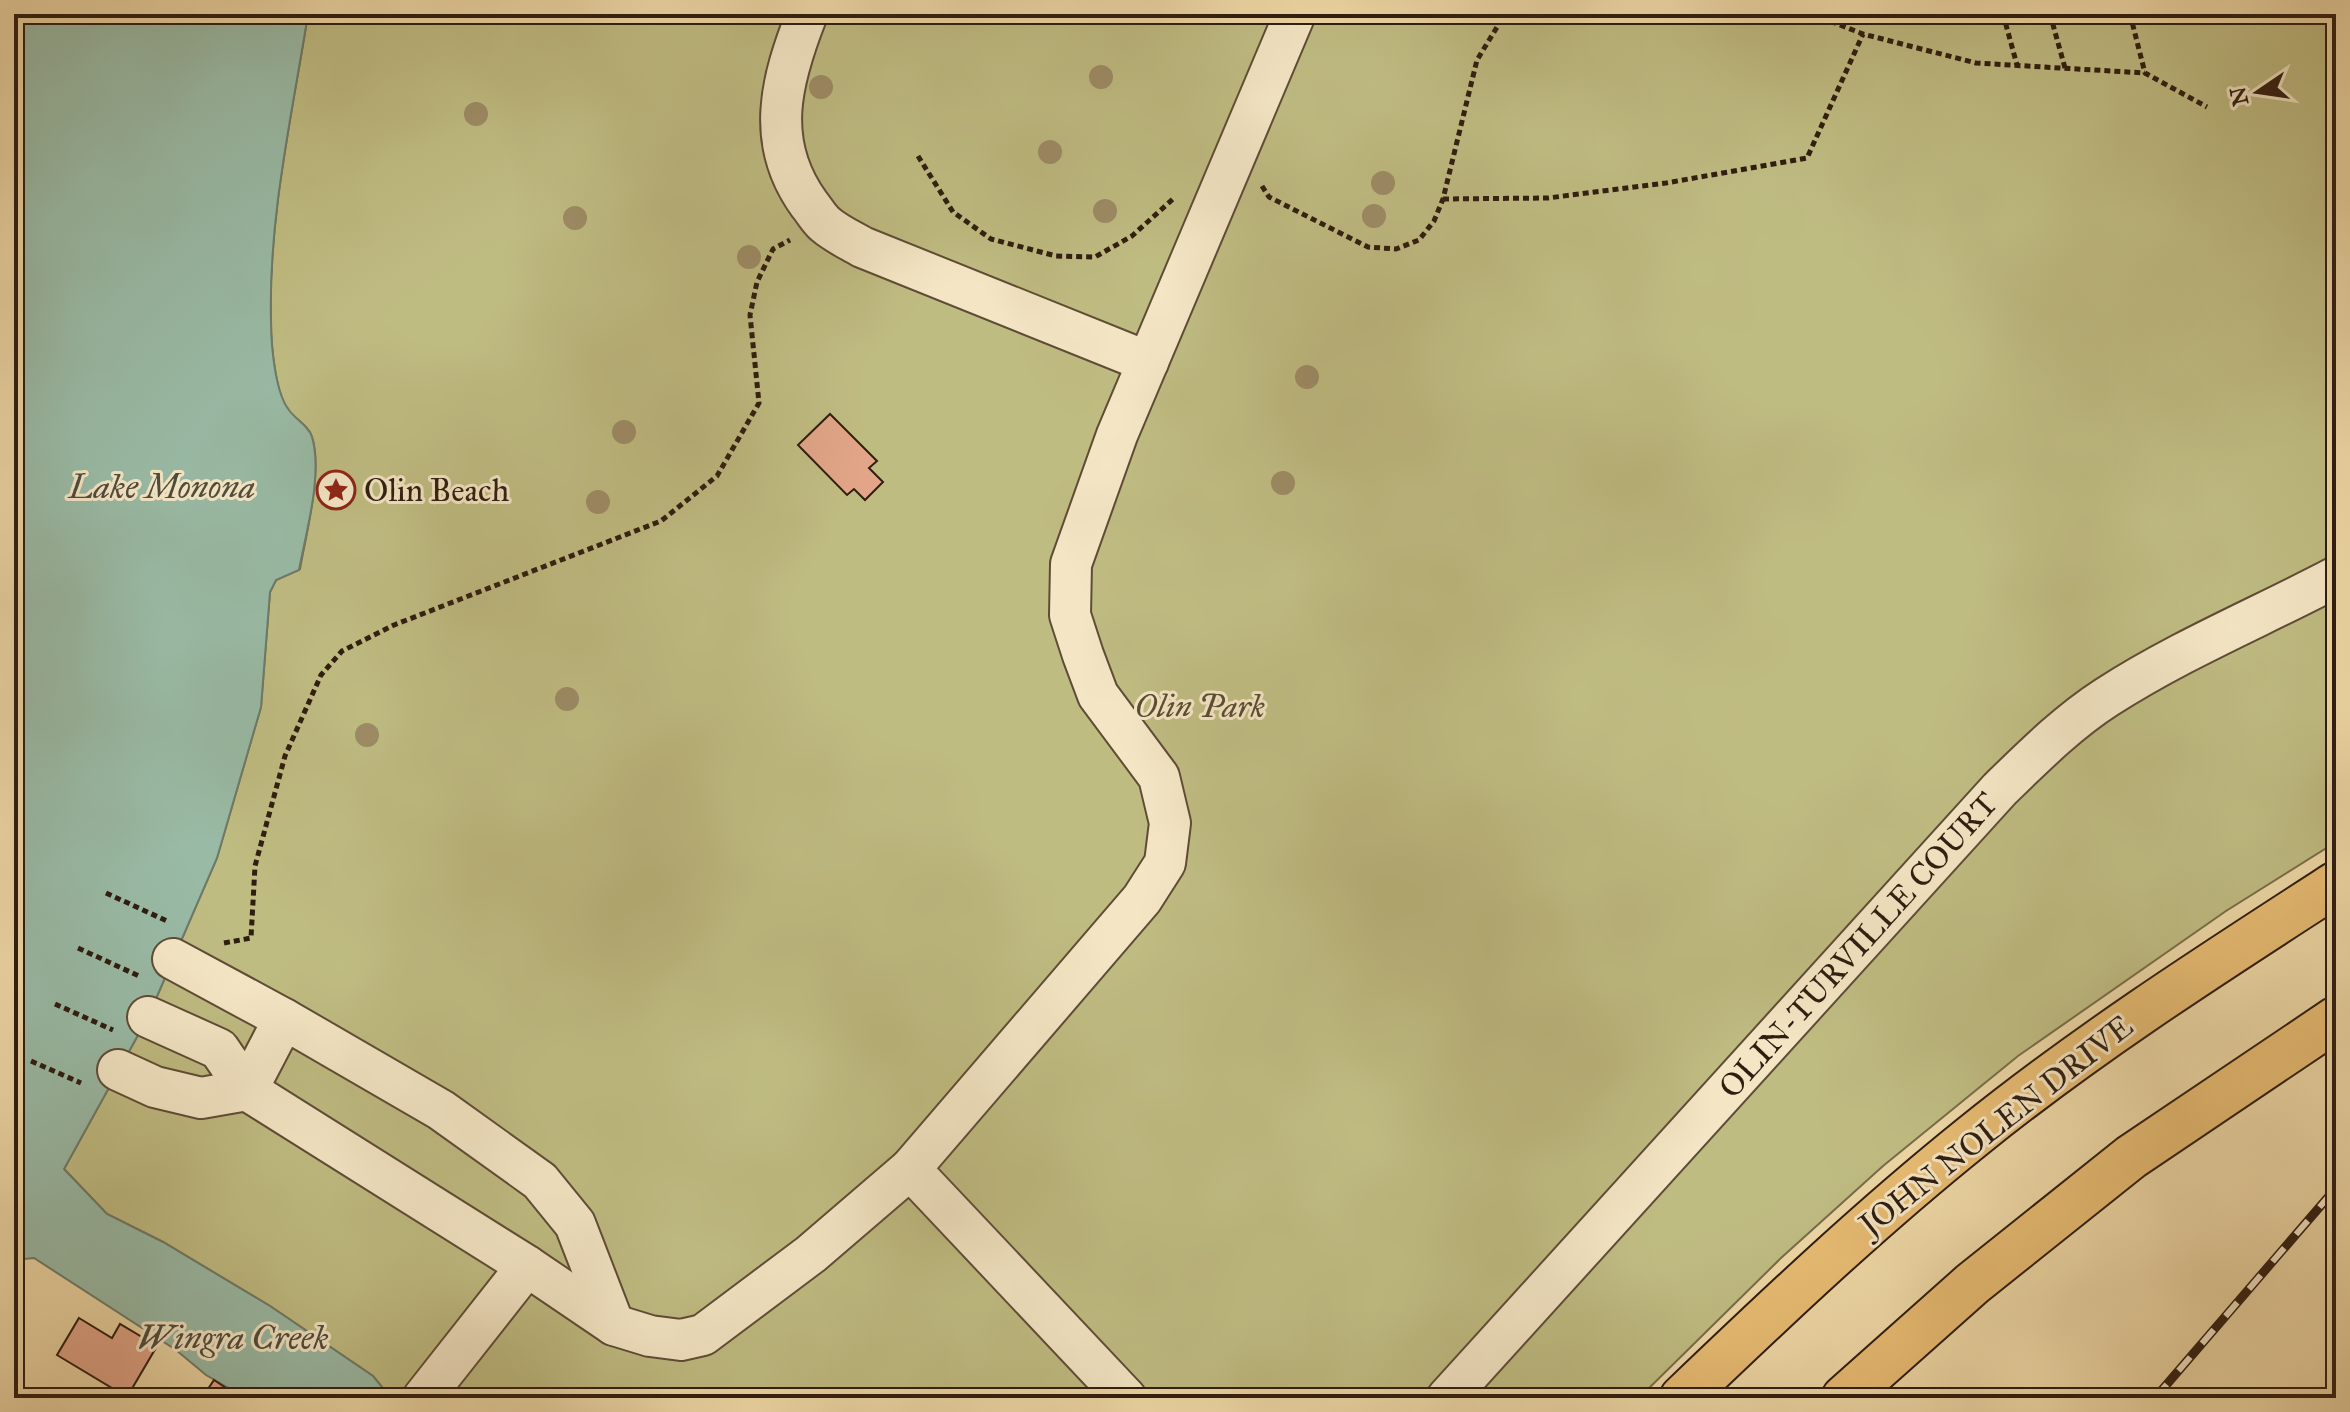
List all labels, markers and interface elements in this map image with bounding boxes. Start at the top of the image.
north arrow [2218,52,2298,132]
text: N [2224,84,2254,109]
water label: Lake Monona [67,466,255,507]
place icon: Olin Beach [315,469,357,511]
place label: Olin Beach [364,471,510,510]
park label: Olin Park [1135,687,1265,726]
street label: OLIN-TURVILLE COURT [1711,784,2006,1106]
street label: JOHN NOLEN DRIVE [1850,1007,2141,1246]
water label: Wingra Creek [137,1317,329,1358]

